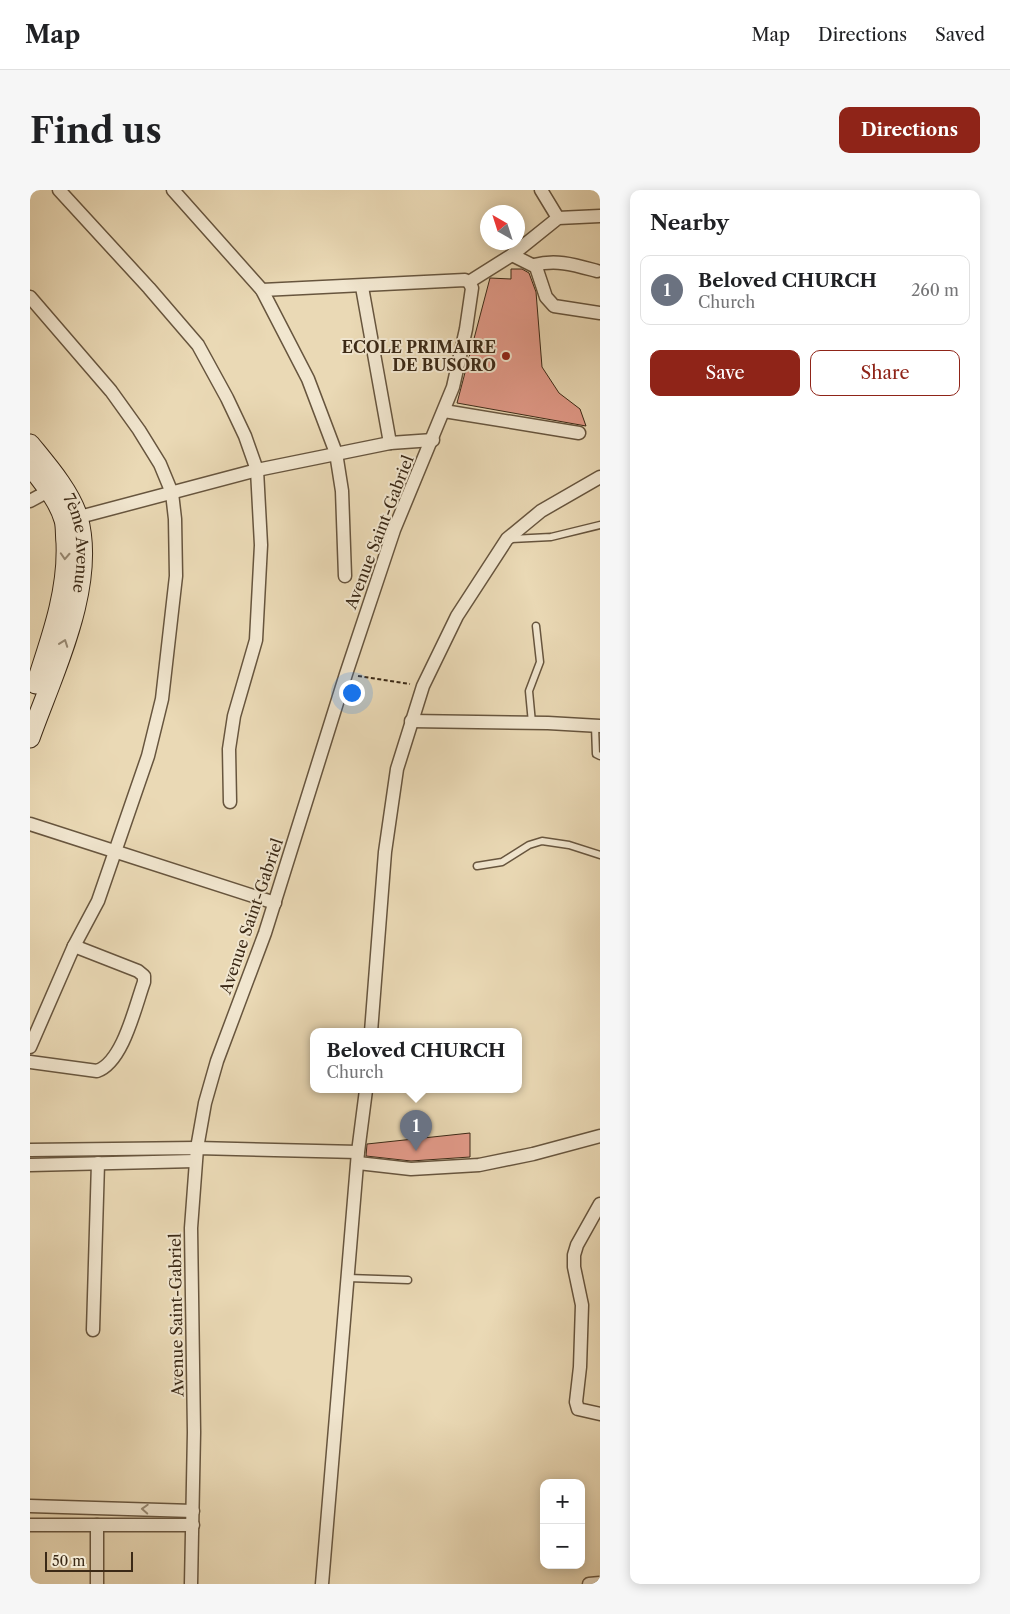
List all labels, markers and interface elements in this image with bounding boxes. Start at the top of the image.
text: Map [25,20,80,49]
text: Map [751,24,790,46]
text: Directions [818,24,907,46]
text: Saved [935,24,985,46]
button: Directions [839,107,980,153]
text: Find us [30,109,162,152]
north arrow [480,205,525,250]
text: Nearby [650,210,729,235]
text: Beloved CHURCH [698,269,877,292]
text: 1 [663,280,671,300]
text: 260 m [911,280,959,300]
text: Church [698,292,755,312]
place label: ECOLE PRIMAIRE DE BUSORO [341,337,496,375]
marker: ECOLE PRIMAIRE DE BUSORO [500,350,512,362]
button: Save [650,350,800,396]
button: Share [810,350,960,396]
street label: Avenue Saint-Gabriel [340,452,418,613]
street label: 7ème Avenue [59,490,93,595]
one-way arrow [60,552,71,560]
one-way arrow [58,639,68,647]
your location [339,680,365,706]
street label: Avenue Saint-Gabriel [215,835,287,997]
popup [310,1028,522,1093]
text: Beloved CHURCH [327,1039,505,1062]
text: Church [327,1062,384,1082]
pin: 1 [400,1110,432,1151]
street label: Avenue Saint-Gabriel [165,1233,187,1398]
map controls [540,1479,585,1569]
button: + [540,1479,585,1524]
one-way arrow [140,1503,148,1514]
button: − [540,1524,585,1569]
scale bar [45,1549,132,1572]
text: 50 m [52,1552,85,1570]

